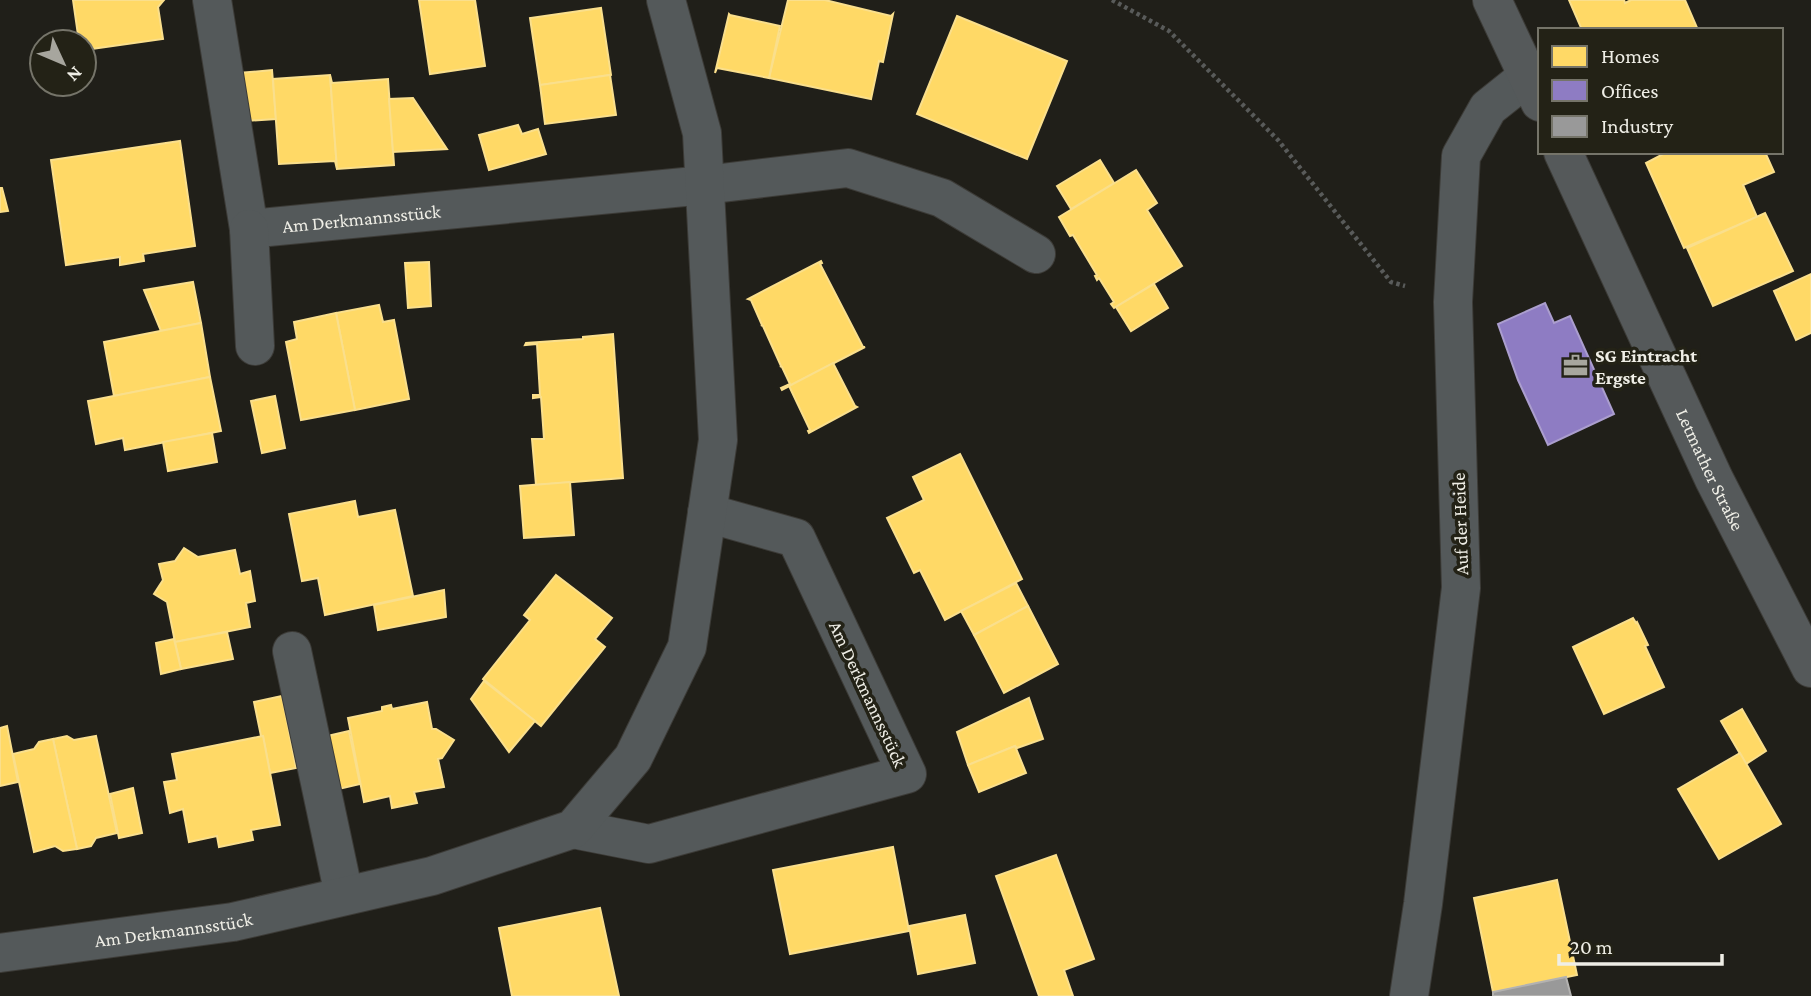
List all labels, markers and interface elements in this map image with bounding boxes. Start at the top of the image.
north arrow [28,28,98,98]
legend [1538,28,1783,154]
text: Homes [1601,44,1660,68]
text: N [63,63,87,86]
text: Offices [1601,79,1659,103]
text: Industry [1601,114,1674,138]
street label: Am Derkmannsstück [281,200,443,236]
place label: SG Eintracht Ergste [1595,345,1697,388]
office icon: SG Eintracht Ergste [1561,352,1589,380]
street label: Letmather Straße [1672,405,1749,534]
street label: Auf der Heide [1448,472,1472,576]
street label: Am Derkmannsstück [825,618,911,771]
street label: Am Derkmannsstück [93,907,255,951]
scale bar [1559,922,1722,966]
text: 20 m [1570,935,1613,959]

